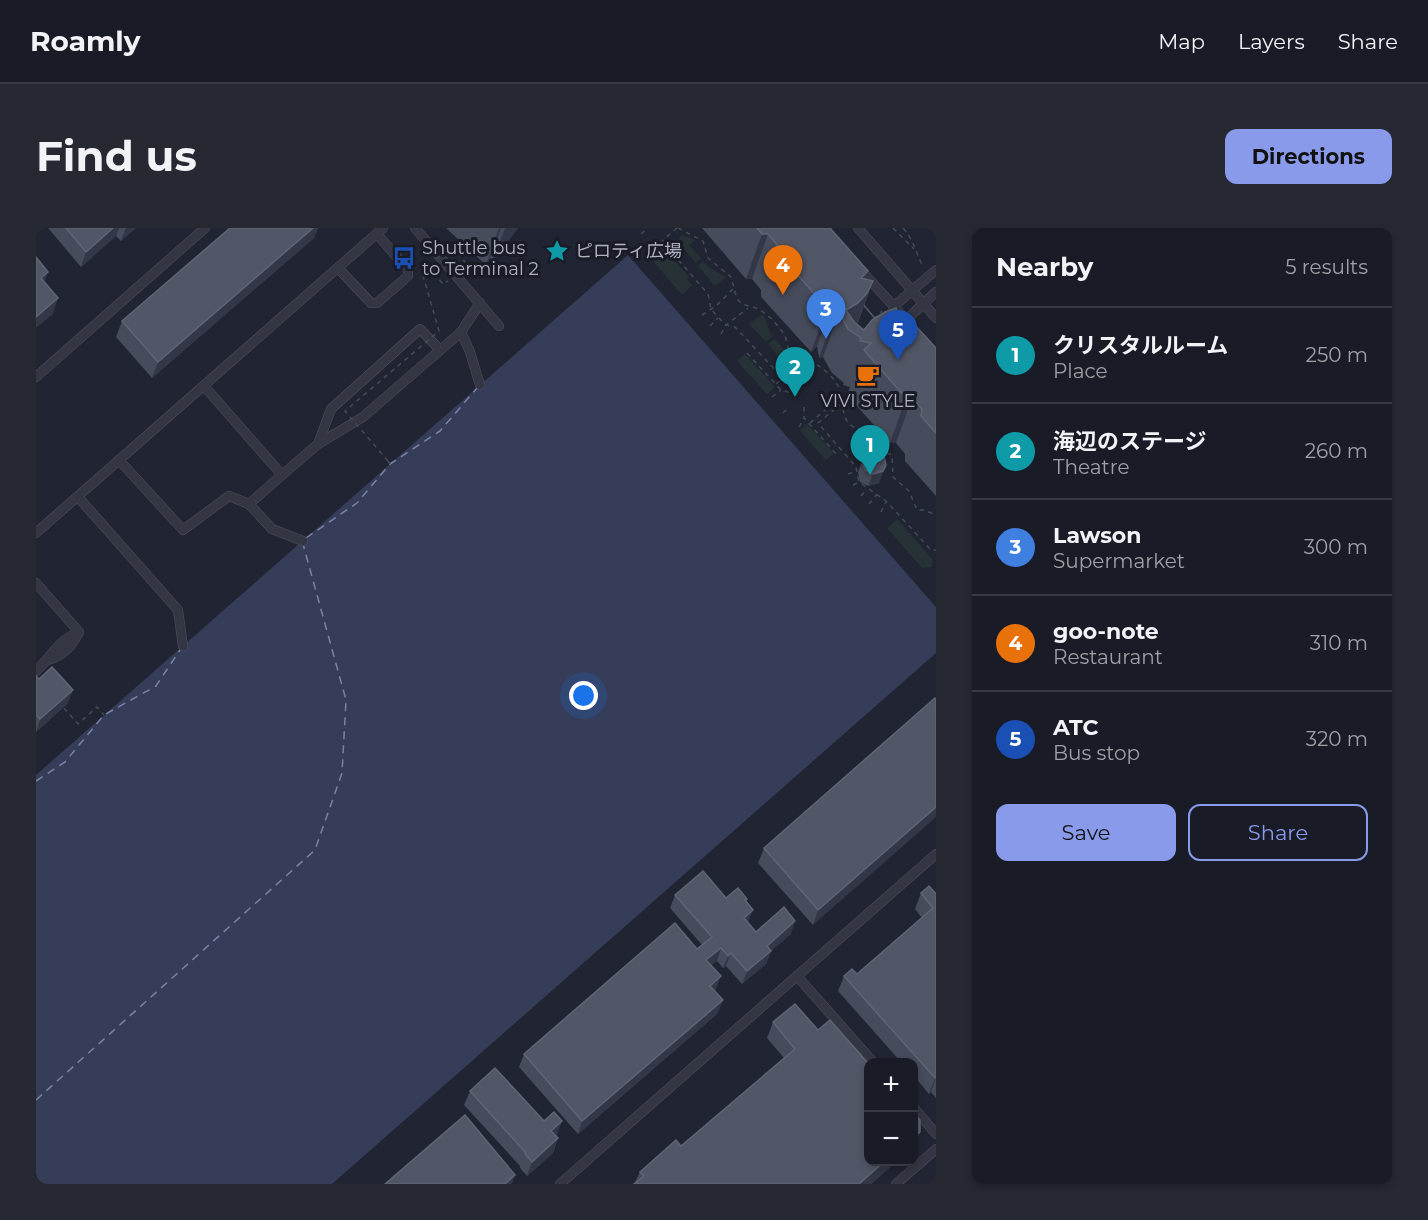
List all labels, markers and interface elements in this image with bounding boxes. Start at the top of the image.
text: Roamly [30,24,140,58]
text: Map [1158,29,1205,54]
text: Layers [1238,29,1305,54]
text: Share [1338,29,1398,54]
button: Directions [1225,129,1392,184]
text: Find us [36,130,197,182]
place label: Shuttle bus to Terminal 2 [422,237,539,280]
place icon: ピロティ広場 [544,238,570,264]
place label: ピロティ広場 [575,240,682,262]
bus stop icon: Shuttle bus to Terminal 2 [391,245,417,271]
pin: 4 [764,245,802,295]
text: Nearby [996,251,1093,283]
text: 5 results [1285,255,1368,279]
pin: 3 [806,290,846,339]
pin: 5 [878,310,918,360]
text: クリスタルルーム [1053,332,1228,359]
text: 1 [1012,343,1019,367]
text: 250 m [1306,343,1368,367]
pin: 2 [776,348,814,397]
text: Place [1053,359,1108,383]
cafe icon: VIVI STYLE [855,362,881,388]
place label: VIVI STYLE [821,390,915,412]
pin: 1 [850,426,890,475]
text: 海辺のステージ [1053,428,1207,455]
text: 2 [1010,439,1021,463]
text: 260 m [1305,439,1368,463]
text: Theatre [1053,455,1130,479]
text: Lawson [1053,522,1141,549]
text: 3 [1010,535,1021,559]
text: 300 m [1304,535,1368,559]
text: Supermarket [1053,549,1185,573]
text: goo-note [1053,618,1159,645]
text: 4 [1009,631,1022,655]
text: 310 m [1310,631,1368,655]
text: Restaurant [1053,645,1163,669]
your location [569,681,598,710]
text: ATC [1053,714,1098,741]
text: 5 [1010,727,1021,751]
text: 320 m [1306,727,1368,751]
text: Bus stop [1053,741,1140,765]
button: Save [996,804,1176,861]
button: Share [1188,804,1368,861]
map controls [864,1058,918,1166]
button: + [864,1058,918,1112]
button: − [864,1112,918,1166]

